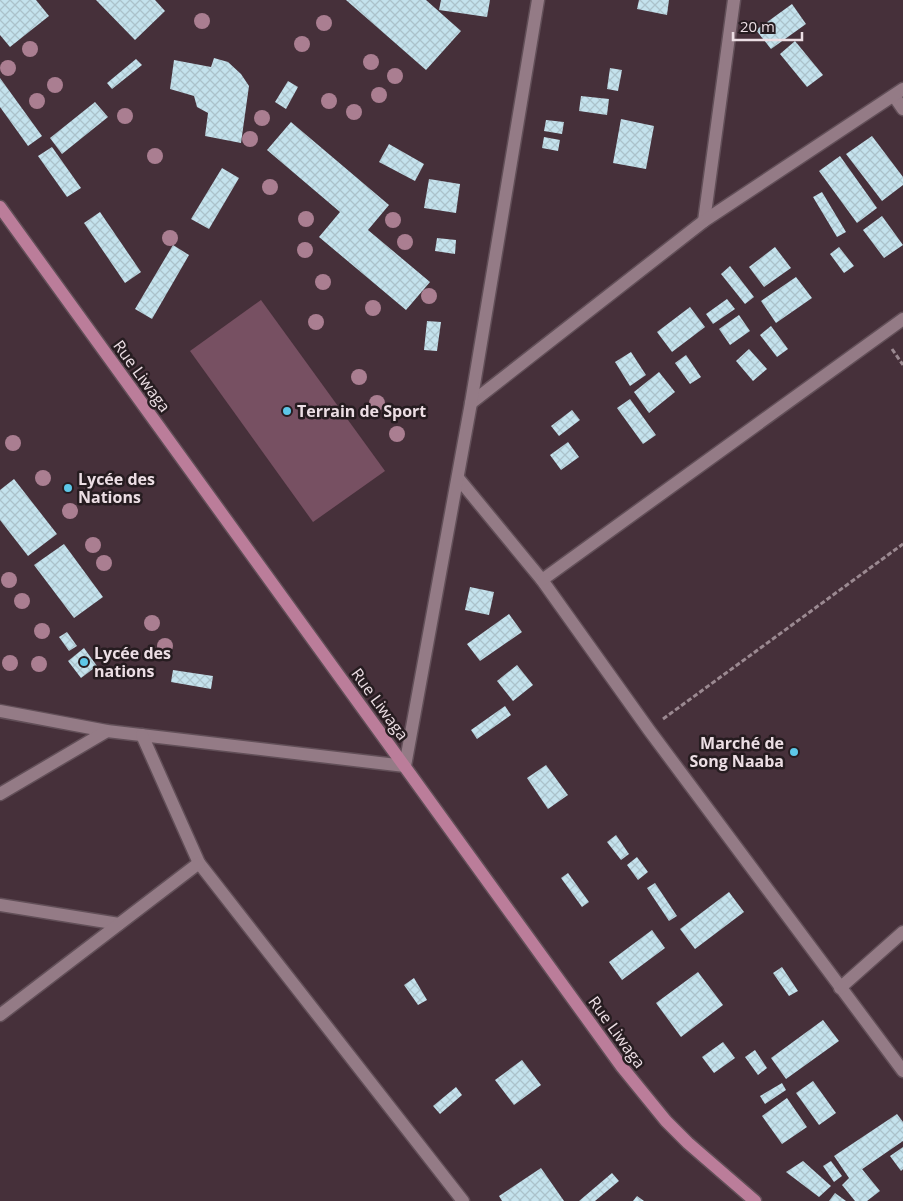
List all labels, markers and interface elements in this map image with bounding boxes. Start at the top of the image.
scale bar [733,10,802,42]
text: 20 m [740,16,775,36]
street label: Rue Liwaga [108,336,176,416]
place label: Terrain de Sport [297,400,426,422]
marker: Terrain de Sport [281,405,293,417]
place label: Lycée des Nations [78,468,155,508]
marker: Lycée des Nations [62,482,74,494]
place label: Lycée des nations [94,642,171,682]
marker: Lycée des nations [78,656,90,668]
street label: Rue Liwaga [346,664,414,744]
place label: Marché de Song Naaba [689,732,784,772]
marker: Marché de Song Naaba [788,746,800,758]
street label: Rue Liwaga [583,992,651,1072]

